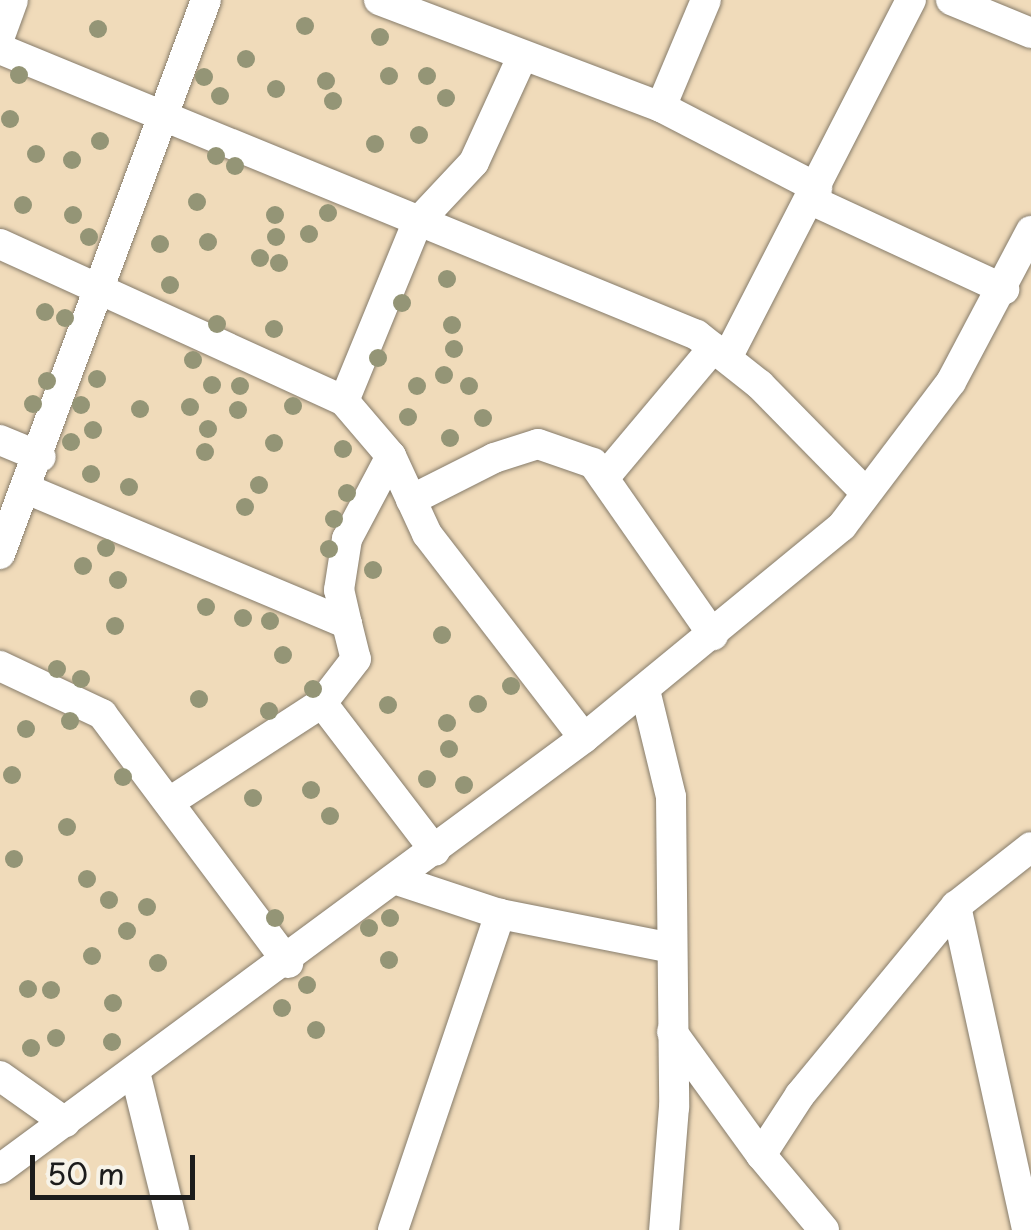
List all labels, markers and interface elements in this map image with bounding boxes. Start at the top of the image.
scale bar [35,1135,200,1197]
text: 50 m [47,1150,125,1195]

